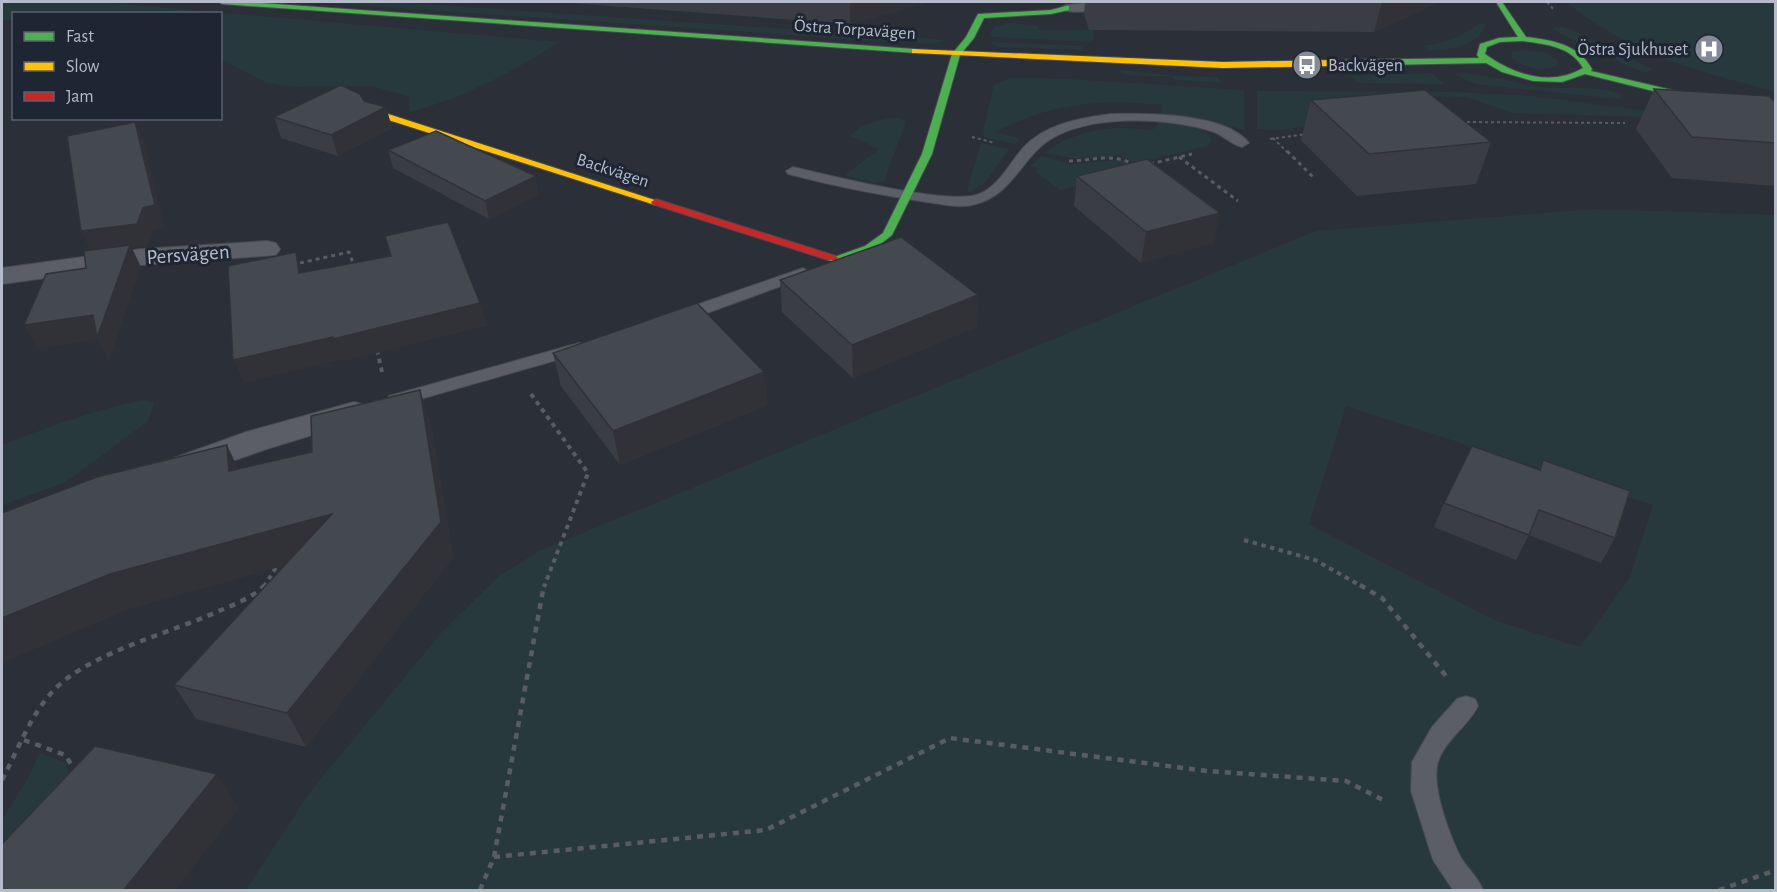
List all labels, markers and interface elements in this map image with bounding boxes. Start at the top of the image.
legend [12,12,222,120]
street label: Östra Torpavägen [793,15,917,43]
text: Fast [66,28,94,46]
hospital icon: Östra Sjukhuset [1693,33,1725,65]
place label: Östra Sjukhuset [1578,39,1688,59]
bus stop icon: Backvägen [1291,49,1323,81]
place label: Backvägen [1328,57,1403,75]
text: Slow [66,58,99,76]
text: Jam [66,88,94,106]
street label: Backvägen [574,151,651,191]
street label: Persvägen [146,241,230,268]

